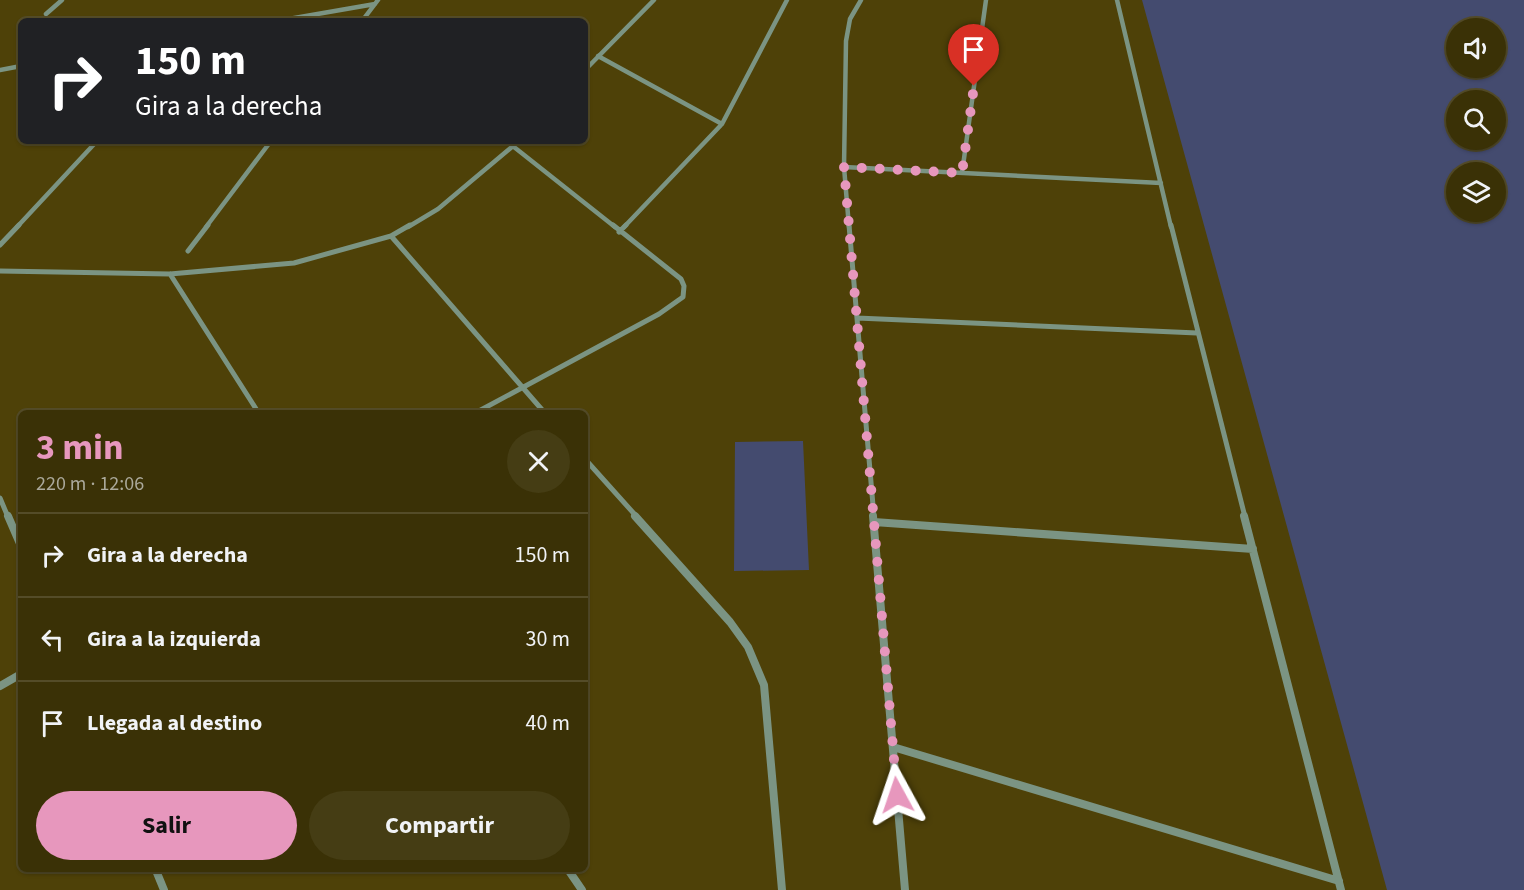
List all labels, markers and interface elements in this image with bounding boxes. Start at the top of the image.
map controls [1446,18,1506,222]
button: sound [1446,18,1506,78]
pin [948,24,999,86]
text: 150 m [135,31,246,91]
icon: arrive [957,33,990,66]
icon: right [36,42,114,120]
text: Gira a la derecha [135,87,322,126]
button: search [1446,90,1506,150]
button: layers [1446,162,1506,222]
text: 3 min [36,422,124,473]
button: close [507,430,570,493]
text: 220 m · 12:06 [36,470,144,498]
icon: right [36,539,69,572]
text: Gira a la derecha [87,539,248,571]
text: 150 m [515,539,570,571]
icon: left [36,623,69,656]
text: Gira a la izquierda [87,623,261,655]
text: 30 m [525,623,570,655]
icon: arrive [36,707,69,740]
text: Llegada al destino [87,707,262,739]
text: 40 m [525,707,570,739]
position arrow [865,763,929,827]
button: Salir [36,791,297,860]
button: Compartir [309,791,570,860]

